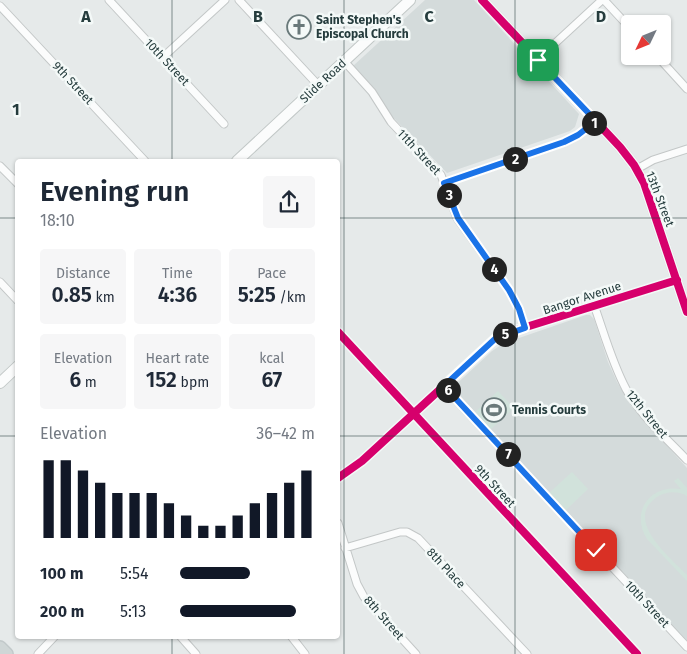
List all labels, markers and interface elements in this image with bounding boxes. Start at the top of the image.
text: A [80,7,91,26]
text: B [253,7,263,26]
text: C [424,7,434,26]
text: D [596,7,606,26]
place label: Saint Stephen's Episcopal Church [316,13,409,41]
church icon: Saint Stephen's Episcopal Church [286,14,312,40]
north arrow [621,15,671,65]
map controls [621,15,671,65]
street label: 10th Street [142,36,193,89]
pin [517,39,559,81]
icon: arrive [524,46,552,74]
street label: Slide Road [297,56,349,106]
street label: 9th Street [50,59,97,108]
text: 1 [12,100,20,119]
pin: 1 [582,110,606,136]
text: 1 [591,115,598,132]
street label: 11th Street [394,126,444,178]
pin: 2 [502,146,528,172]
text: 2 [512,151,519,168]
street label: 13th Street [643,169,677,229]
text: Evening run [40,175,189,208]
button: share [263,176,315,228]
pin: 3 [436,182,462,208]
text: 3 [446,187,453,204]
text: 18:10 [40,211,75,230]
pin: 4 [482,256,506,282]
text: 4 [491,261,498,278]
text: Distance [56,265,110,282]
text: Time [162,265,193,282]
text: Pace [257,265,286,282]
street label: Bangor Avenue [541,279,623,317]
text: 0.85 [52,282,92,308]
text: 4:36 [158,282,197,308]
text: 5:25 [238,282,276,308]
text: km [92,289,115,306]
text: /km [276,289,306,306]
pin: 5 [492,322,518,346]
text: 5 [502,326,509,343]
text: Elevation [54,350,113,367]
text: Heart rate [146,350,209,367]
text: kcal [259,350,284,367]
text: 6 [69,367,81,393]
text: 152 [146,367,177,393]
text: 67 [261,367,282,393]
text: m [81,374,97,391]
text: bpm [177,374,209,391]
pin: 6 [436,378,460,402]
text: 6 [445,382,452,399]
street label: 12th Street [623,387,671,442]
sports icon: Tennis Courts [481,397,507,423]
place label: Tennis Courts [512,403,586,417]
text: Elevation [40,424,107,443]
text: 36–42 m [256,424,315,443]
pin: 7 [496,442,520,466]
text: 7 [505,446,512,463]
street label: 9th Street [472,462,519,511]
pin [575,529,617,571]
icon: check [582,536,610,564]
street label: 8th Place [424,545,468,591]
text: 100 m [40,564,83,583]
text: 5:54 [120,564,148,583]
street label: 10th Street [622,578,673,631]
street label: 8th Street [361,593,407,643]
text: 200 m [40,602,84,621]
text: 5:13 [120,602,146,621]

